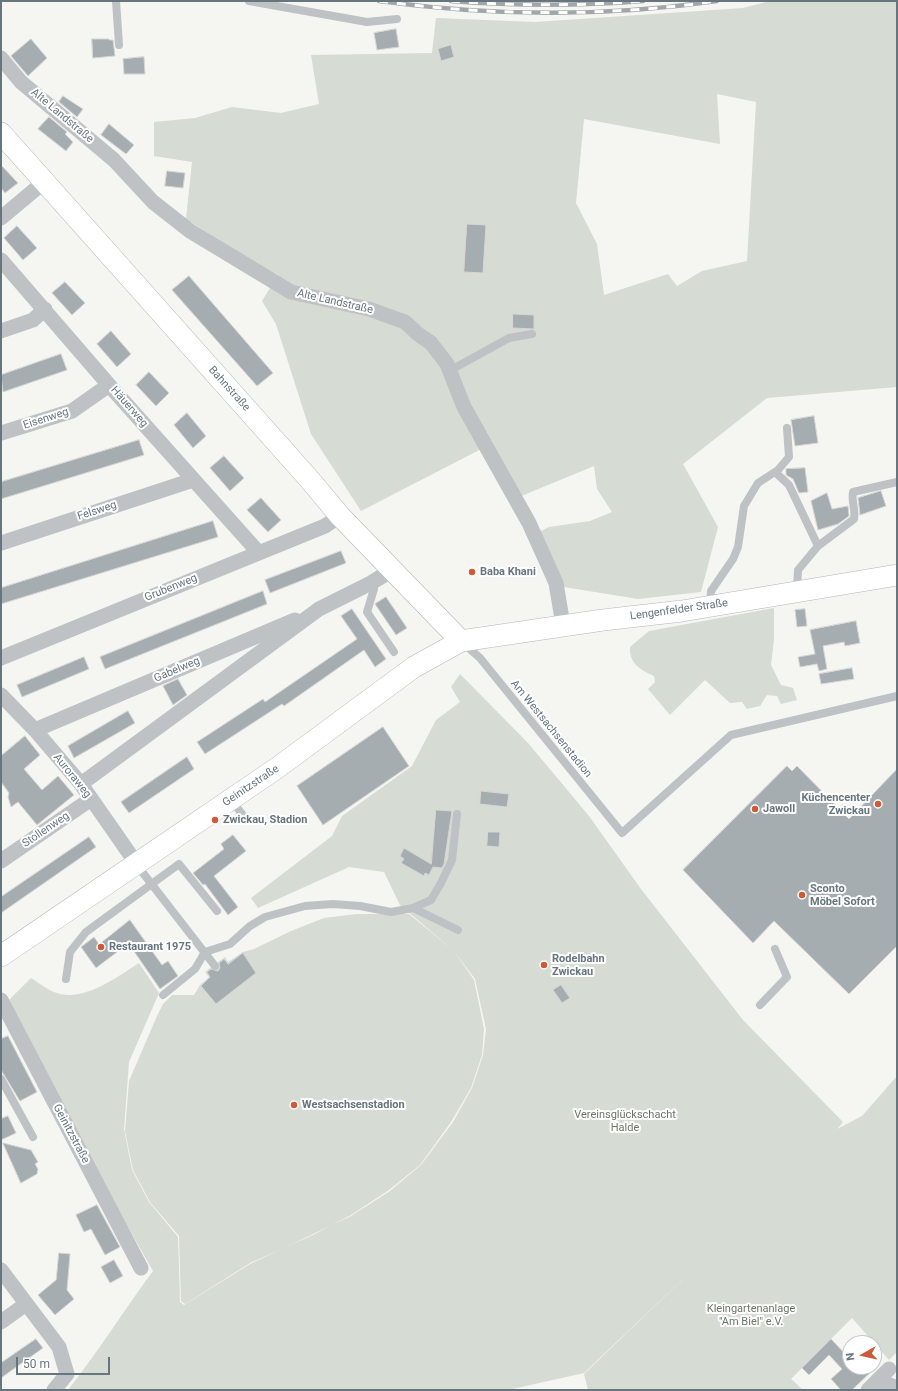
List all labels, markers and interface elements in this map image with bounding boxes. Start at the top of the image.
street label: Alte Landstraße [28,86,96,146]
street label: Alte Landstraße [296,287,374,317]
street label: Bahnstraße [205,364,253,414]
street label: Häuerweg [108,384,150,430]
street label: Eisenweg [22,405,70,433]
street label: Felsweg [76,498,118,524]
place label: Baba Khani [480,565,536,579]
marker: Baba Khani [467,567,477,577]
street label: Grubenweg [143,571,199,605]
street label: Lengenfelder Straße [629,597,729,623]
street label: Gabelweg [152,654,202,686]
street label: Am Westsachsenstadion [508,678,594,780]
street label: Auroraweg [50,751,94,801]
street label: Geinitzstraße [220,762,282,810]
place label: Küchencenter Zwickau [801,791,870,817]
marker: Küchencenter Zwickau [873,799,883,809]
place label: Jawoll [763,802,795,816]
marker: Jawoll [750,804,760,814]
street label: Stollenweg [20,809,72,851]
place label: Zwickau, Stadion [223,813,307,827]
marker: Zwickau, Stadion [210,815,220,825]
place label: Sconto Möbel Sofort [810,882,875,908]
marker: Sconto Möbel Sofort [797,890,807,900]
place label: Restaurant 1975 [109,940,191,954]
marker: Restaurant 1975 [96,942,106,952]
place label: Rodelbahn Zwickau [552,952,605,978]
marker: Rodelbahn Zwickau [539,960,549,970]
place label: Westsachsenstadion [302,1098,405,1112]
marker: Westsachsenstadion [289,1100,299,1110]
street label: Geinitzstraße [50,1102,92,1166]
park label: Vereinsglückschacht Halde [574,1108,676,1134]
park label: Kleingartenanlage "Am Biel" e.V. [707,1302,795,1328]
north arrow [842,1335,882,1375]
scale bar [18,1349,112,1375]
text: N [844,1352,858,1361]
text: 50 m [23,1357,50,1371]

